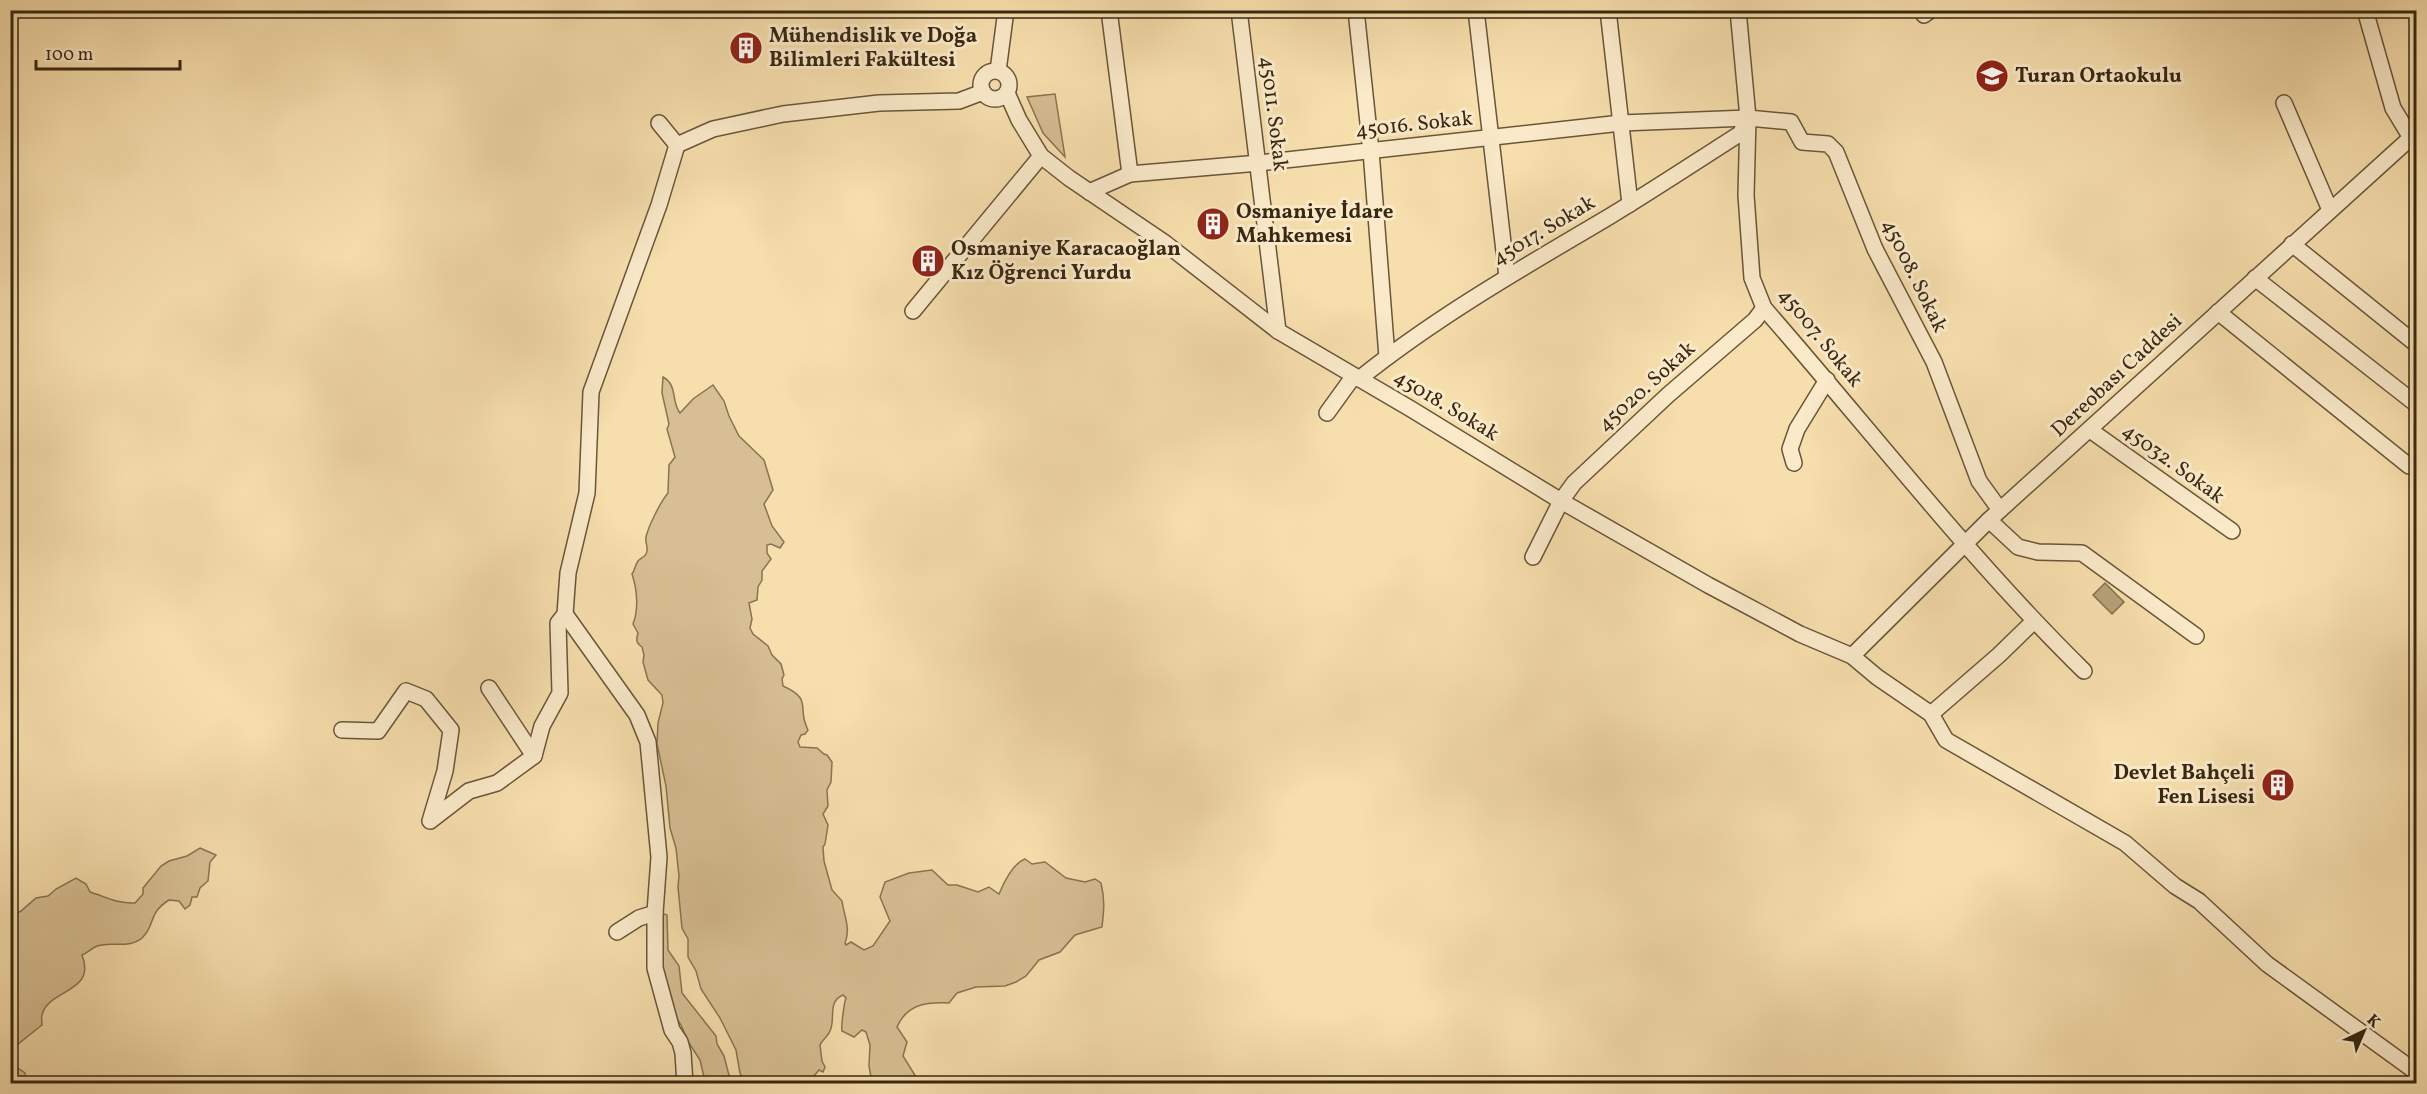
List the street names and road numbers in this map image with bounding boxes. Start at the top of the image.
street label: 45011. Sokak [1252,55,1295,174]
street label: 45016. Sokak [1354,104,1475,146]
street label: 45017. Sokak [1487,189,1601,273]
street label: 45008. Sokak [1874,214,1954,338]
street label: 45007. Sokak [1771,282,1869,394]
street label: Dereobası Caddesi [2045,308,2189,444]
street label: 45020. Sokak [1592,335,1703,439]
street label: 45018. Sokak [1388,363,1505,449]
street label: 45032. Sokak [2116,417,2231,512]

